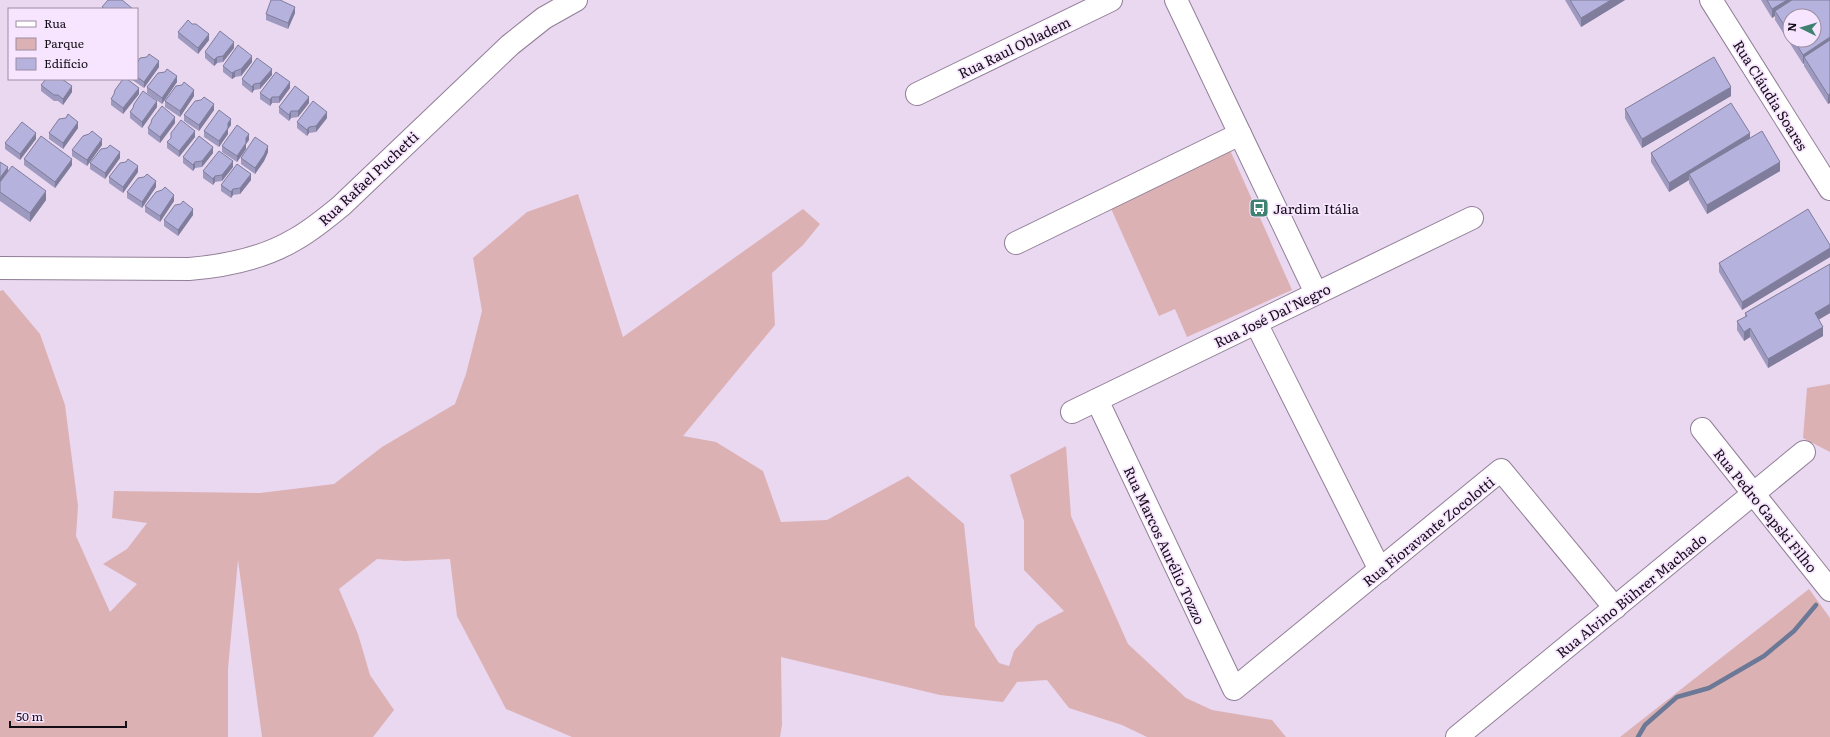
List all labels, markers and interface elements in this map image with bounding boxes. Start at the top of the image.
legend [8,8,138,80]
north arrow [1782,8,1822,48]
street label: Rua Raul Obladem [955,11,1074,83]
text: Rua [44,14,67,32]
text: N [1783,22,1799,32]
text: Parque [44,34,84,52]
street label: Rua Cláudia Soares [1729,36,1813,154]
text: Edifício [44,54,88,72]
street label: Rua Rafael Puchetti [314,126,423,230]
bus stop icon: Jardim Itália [1248,197,1270,219]
place label: Jardim Itália [1273,198,1360,218]
street label: Rua José Dal'Negro [1210,278,1334,352]
street label: Rua Pedro Gapski Filho [1710,444,1822,576]
street label: Rua Marcos Aurélio Tozzo [1120,463,1210,627]
street label: Rua Fioravante Zocolotti [1358,471,1498,591]
street label: Rua Alvino Bührer Machado [1552,528,1710,662]
scale bar [10,703,126,729]
text: 50 m [16,707,43,725]

